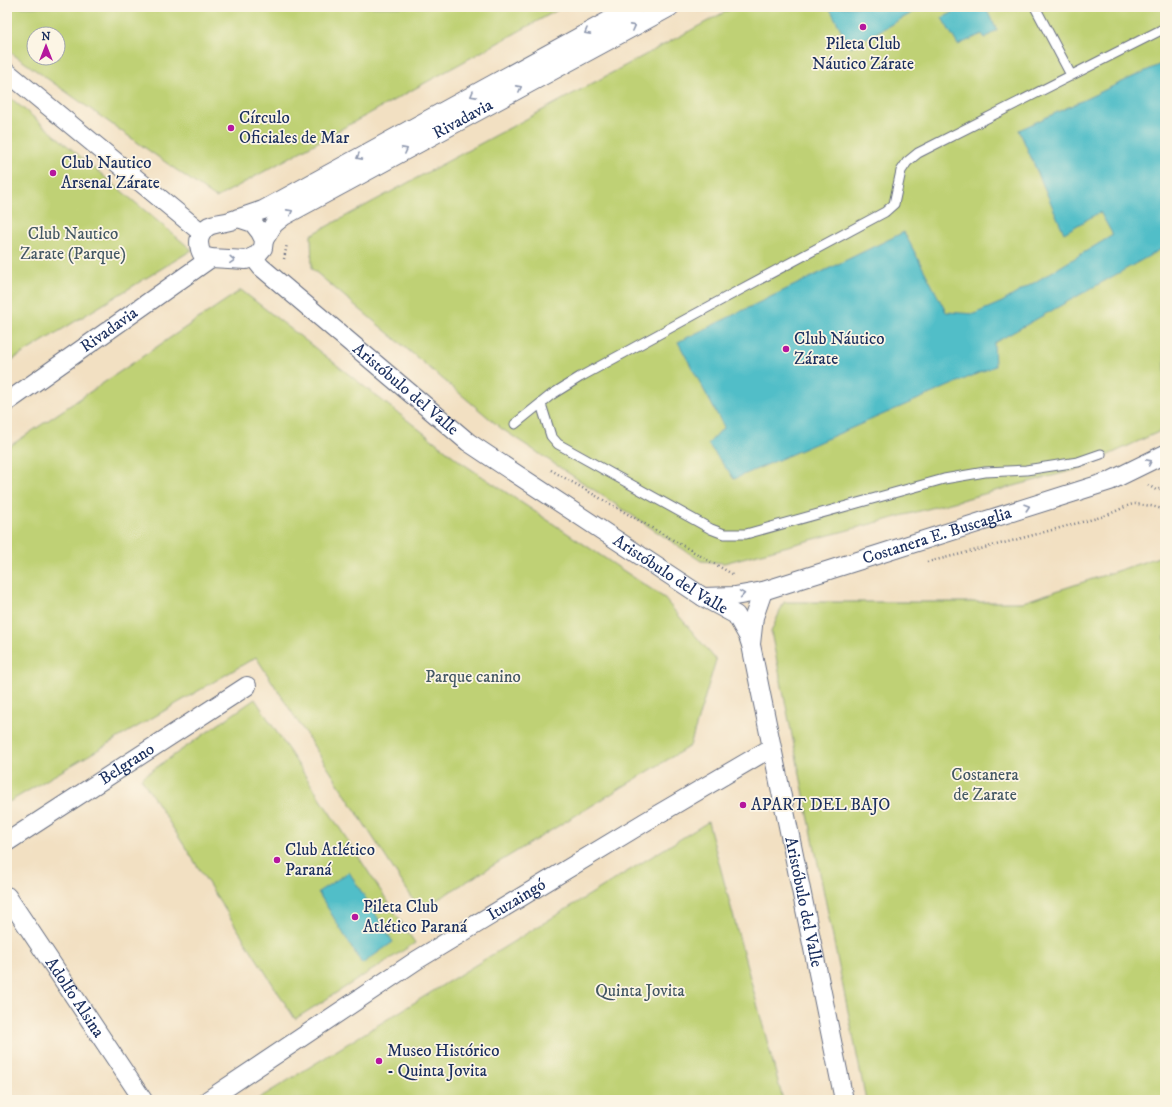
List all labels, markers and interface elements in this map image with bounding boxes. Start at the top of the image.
marker: Pileta Club Náutico Zárate [858,22,868,32]
one-way arrow [629,24,637,31]
north arrow [26,26,66,66]
one-way arrow [584,28,591,35]
text: N [41,30,51,44]
place label: Pileta Club Náutico Zárate [812,33,914,75]
one-way arrow [515,86,522,93]
one-way arrow [470,90,477,97]
street label: Rivadavia [429,94,497,144]
place label: Círculo Oficiales de Mar [239,107,350,149]
marker: Círculo Oficiales de Mar [226,123,236,133]
one-way arrow [401,148,408,155]
place label: Club Nautico Arsenal Zárate [61,152,160,194]
one-way arrow [356,153,363,160]
marker: Club Nautico Arsenal Zárate [48,168,58,178]
one-way arrow [286,210,294,217]
park label: Club Nautico Zarate (Parque) [20,223,126,265]
one-way arrow [229,255,235,264]
street label: Rivadavia [76,302,143,358]
place label: Club Náutico Zárate [794,328,885,370]
street label: Aristóbulo del Valle [348,338,463,440]
marker: Club Náutico Zárate [781,344,791,354]
one-way arrow [1144,459,1152,467]
street label: Costanera E. Buscaglia [860,502,1015,570]
one-way arrow [1023,503,1030,512]
street label: Aristóbulo del Valle [609,530,732,620]
one-way arrow [739,590,745,599]
park label: Parque canino [425,666,521,688]
street label: Belgrano [95,738,159,790]
park label: Costanera de Zarate [951,764,1019,806]
place label: APART DEL BAJO [751,794,890,816]
marker: APART DEL BAJO [738,800,748,810]
street label: Aristóbulo del Valle [779,835,828,969]
place label: Club Atlético Paraná [285,839,375,881]
marker: Club Atlético Paraná [272,855,282,865]
street label: Ituzaingó [483,874,550,926]
place label: Pileta Club Atlético Paraná [363,896,468,938]
marker: Pileta Club Atlético Paraná [350,912,360,922]
street label: Adolfo Alsina [40,953,110,1043]
park label: Quinta Jovita [595,980,686,1002]
place label: Museo Histórico - Quinta Jovita [387,1040,499,1082]
marker: Museo Histórico - Quinta Jovita [374,1056,384,1066]

